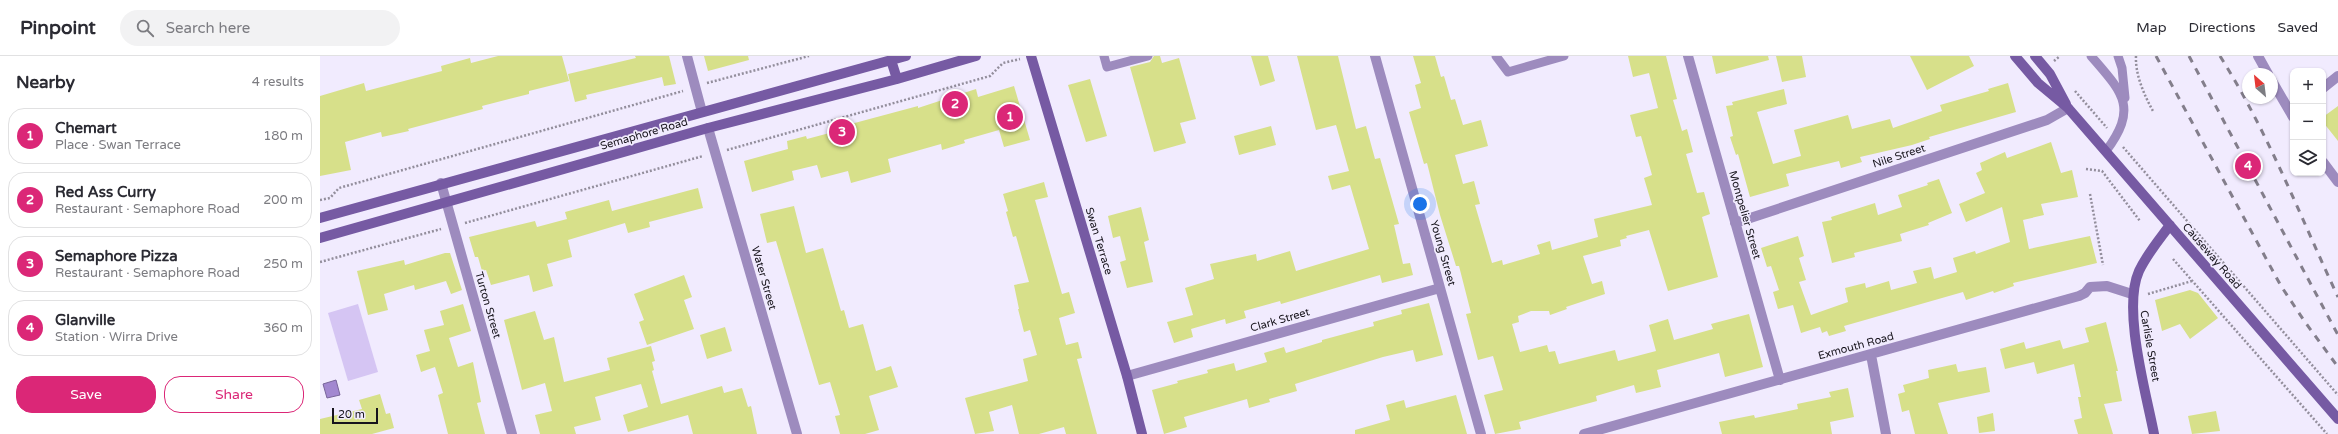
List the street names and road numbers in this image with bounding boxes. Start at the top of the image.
street label: Semaphore Road [599,115,689,153]
street label: Nile Street [1871,141,1927,171]
street label: Montpelier Street [1726,169,1764,261]
street label: Swan Terrace [1083,206,1115,276]
street label: Young Street [1427,219,1459,287]
street label: Causeway Road [2180,220,2244,292]
street label: Water Street [749,245,779,311]
street label: Turton Street [472,270,504,340]
street label: Clark Street [1249,305,1311,335]
street label: Carlisle Street [2137,309,2163,383]
street label: Exmouth Road [1817,330,1895,362]

